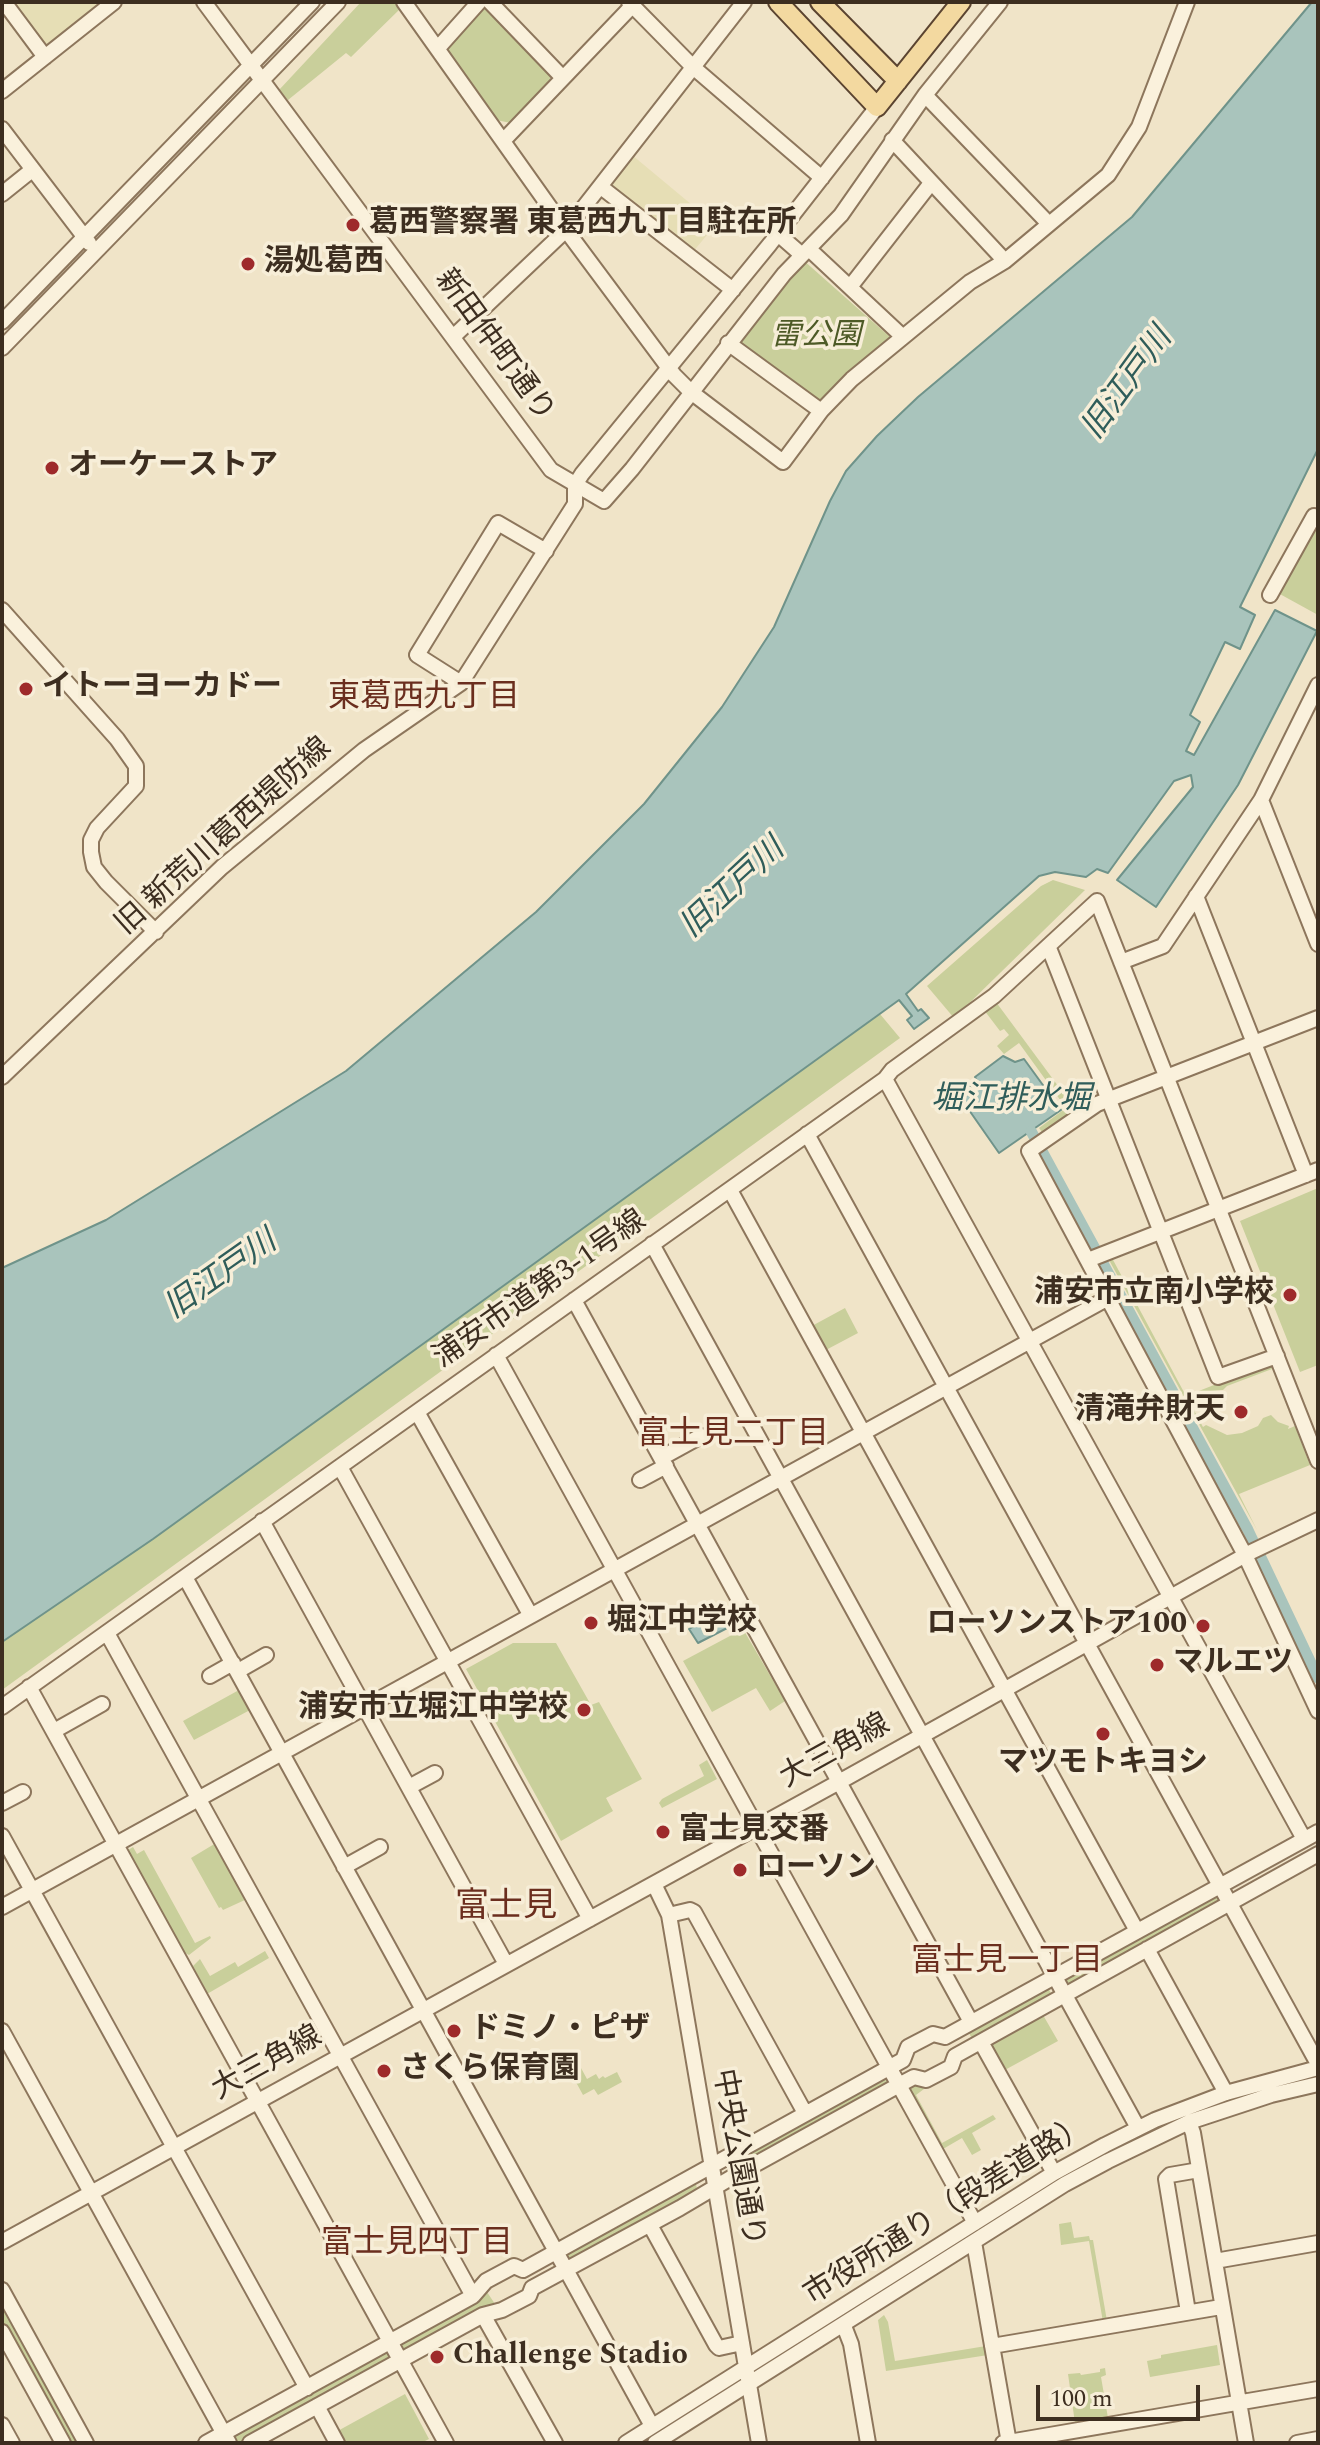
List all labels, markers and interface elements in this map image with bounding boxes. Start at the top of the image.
place label: 葛西警察署 東葛西九丁目駐在所 [369,207,796,243]
marker: 葛西警察署 東葛西九丁目駐在所 [344,216,362,234]
place label: 湯処葛西 [264,246,384,282]
marker: 湯処葛西 [239,255,257,273]
street label: 新田仲町通り [426,264,560,430]
park label: 雷公園 [771,320,861,356]
water label: 旧江戸川 [1076,322,1182,448]
place label: オーケーストア [68,450,278,486]
marker: オーケーストア [43,459,61,477]
place label: イトーヨーカドー [42,671,282,707]
marker: イトーヨーカドー [17,680,35,698]
district label: 東葛西九丁目 [328,681,520,719]
street label: 旧 新荒川葛西堤防線 [110,732,340,944]
water label: 旧江戸川 [674,832,794,948]
water label: 堀江排水堀 [931,1083,1091,1121]
street label: 浦安市道第3-1号線 [428,1204,654,1378]
water label: 旧江戸川 [159,1225,285,1329]
place label: 浦安市立南小学校 [1034,1277,1274,1313]
marker: 浦安市立南小学校 [1281,1286,1299,1304]
place label: 清滝弁財天 [1075,1394,1225,1430]
marker: 清滝弁財天 [1232,1403,1250,1421]
district label: 富士見二丁目 [637,1418,829,1456]
place label: 堀江中学校 [607,1605,757,1641]
place label: ローソンストア100 [927,1608,1187,1644]
marker: 堀江中学校 [582,1614,600,1632]
marker: ローソンストア100 [1194,1617,1212,1635]
place label: マルエツ [1173,1647,1293,1683]
marker: マルエツ [1148,1656,1166,1674]
place label: 浦安市立堀江中学校 [298,1692,568,1728]
marker: 浦安市立堀江中学校 [575,1701,593,1719]
street label: 大三角線 [775,1708,897,1798]
marker: マツモトキヨシ [1094,1725,1112,1743]
place label: マツモトキヨシ [998,1747,1208,1783]
place label: 富士見交番 [679,1814,829,1850]
marker: 富士見交番 [654,1823,672,1841]
place label: ローソン [756,1852,876,1888]
marker: ローソン [731,1861,749,1879]
district label: 富士見 [455,1889,557,1929]
district label: 富士見一丁目 [911,1945,1103,1983]
place label: ドミノ・ピザ [470,2013,650,2049]
street label: 大三角線 [207,2020,329,2110]
marker: ドミノ・ピザ [445,2022,463,2040]
place label: さくら保育園 [400,2053,580,2089]
marker: さくら保育園 [375,2062,393,2080]
street label: 中央公園通り [703,2066,769,2250]
street label: 市役所通り（段差道路） [799,2109,1097,2315]
district label: 富士見四丁目 [321,2227,513,2265]
place label: Challenge Stadio [453,2339,688,2375]
marker: Challenge Stadio [428,2348,446,2366]
scale bar [1040,2369,1204,2419]
text: 100 m [1050,2381,1113,2417]

